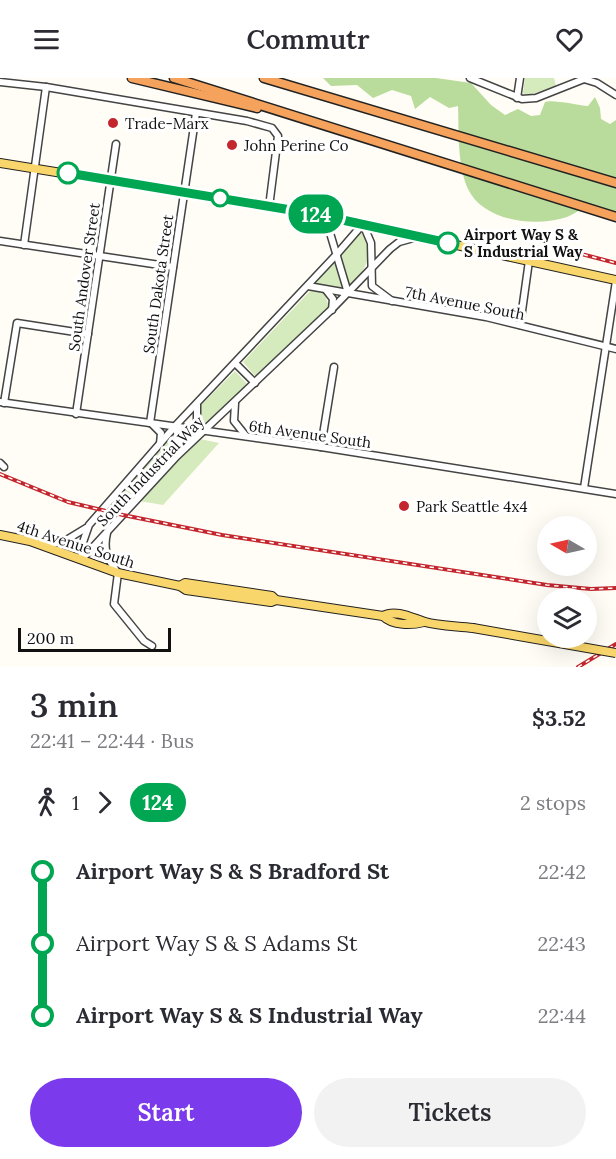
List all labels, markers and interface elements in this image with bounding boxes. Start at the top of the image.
text: Commutr [246,22,370,56]
icon: menu [30,23,63,56]
icon: heart [553,23,586,56]
place label: Trade-Marx [125,114,209,133]
marker: Trade-Marx [106,116,120,130]
place label: John Perine Co [243,136,349,155]
marker: John Perine Co [225,138,239,152]
unlabelled marker [57,162,79,184]
unlabelled marker [211,189,229,207]
line badge: 124 [282,194,350,234]
street label: South Andover Street [64,201,104,352]
text: 124 [300,201,332,228]
street label: South Dakota Street [139,213,177,355]
place label: Airport Way S & S Industrial Way [464,225,583,261]
marker: Airport Way S & S Industrial Way [437,232,459,254]
street label: 7th Avenue South [404,282,526,324]
street label: South Industrial Way [92,412,208,530]
street label: 6th Avenue South [248,416,372,452]
place label: Park Seattle 4x4 [416,497,528,516]
marker: Park Seattle 4x4 [397,499,411,513]
street label: 4th Avenue South [15,516,137,572]
north arrow [537,516,597,576]
map controls [537,516,597,648]
button: layers [537,588,597,648]
scale bar [18,625,171,652]
text: 200 m [27,628,74,648]
text: 3 min [30,684,118,726]
text: $3.52 [532,704,586,732]
text: 22:41 – 22:44 · Bus [30,728,194,753]
icon: walk [30,786,63,819]
icon: forward [88,786,121,819]
text: 124 [142,789,174,816]
text: 1 [72,790,79,815]
text: 2 stops [520,790,586,815]
text: Airport Way S & S Bradford St [76,857,389,885]
text: 22:42 [538,859,586,884]
text: Airport Way S & S Adams St [76,929,357,957]
text: 22:43 [538,931,586,956]
text: Airport Way S & S Industrial Way [76,1001,423,1029]
text: 22:44 [538,1003,586,1028]
button: Start [30,1078,302,1147]
button: Tickets [314,1078,586,1147]

